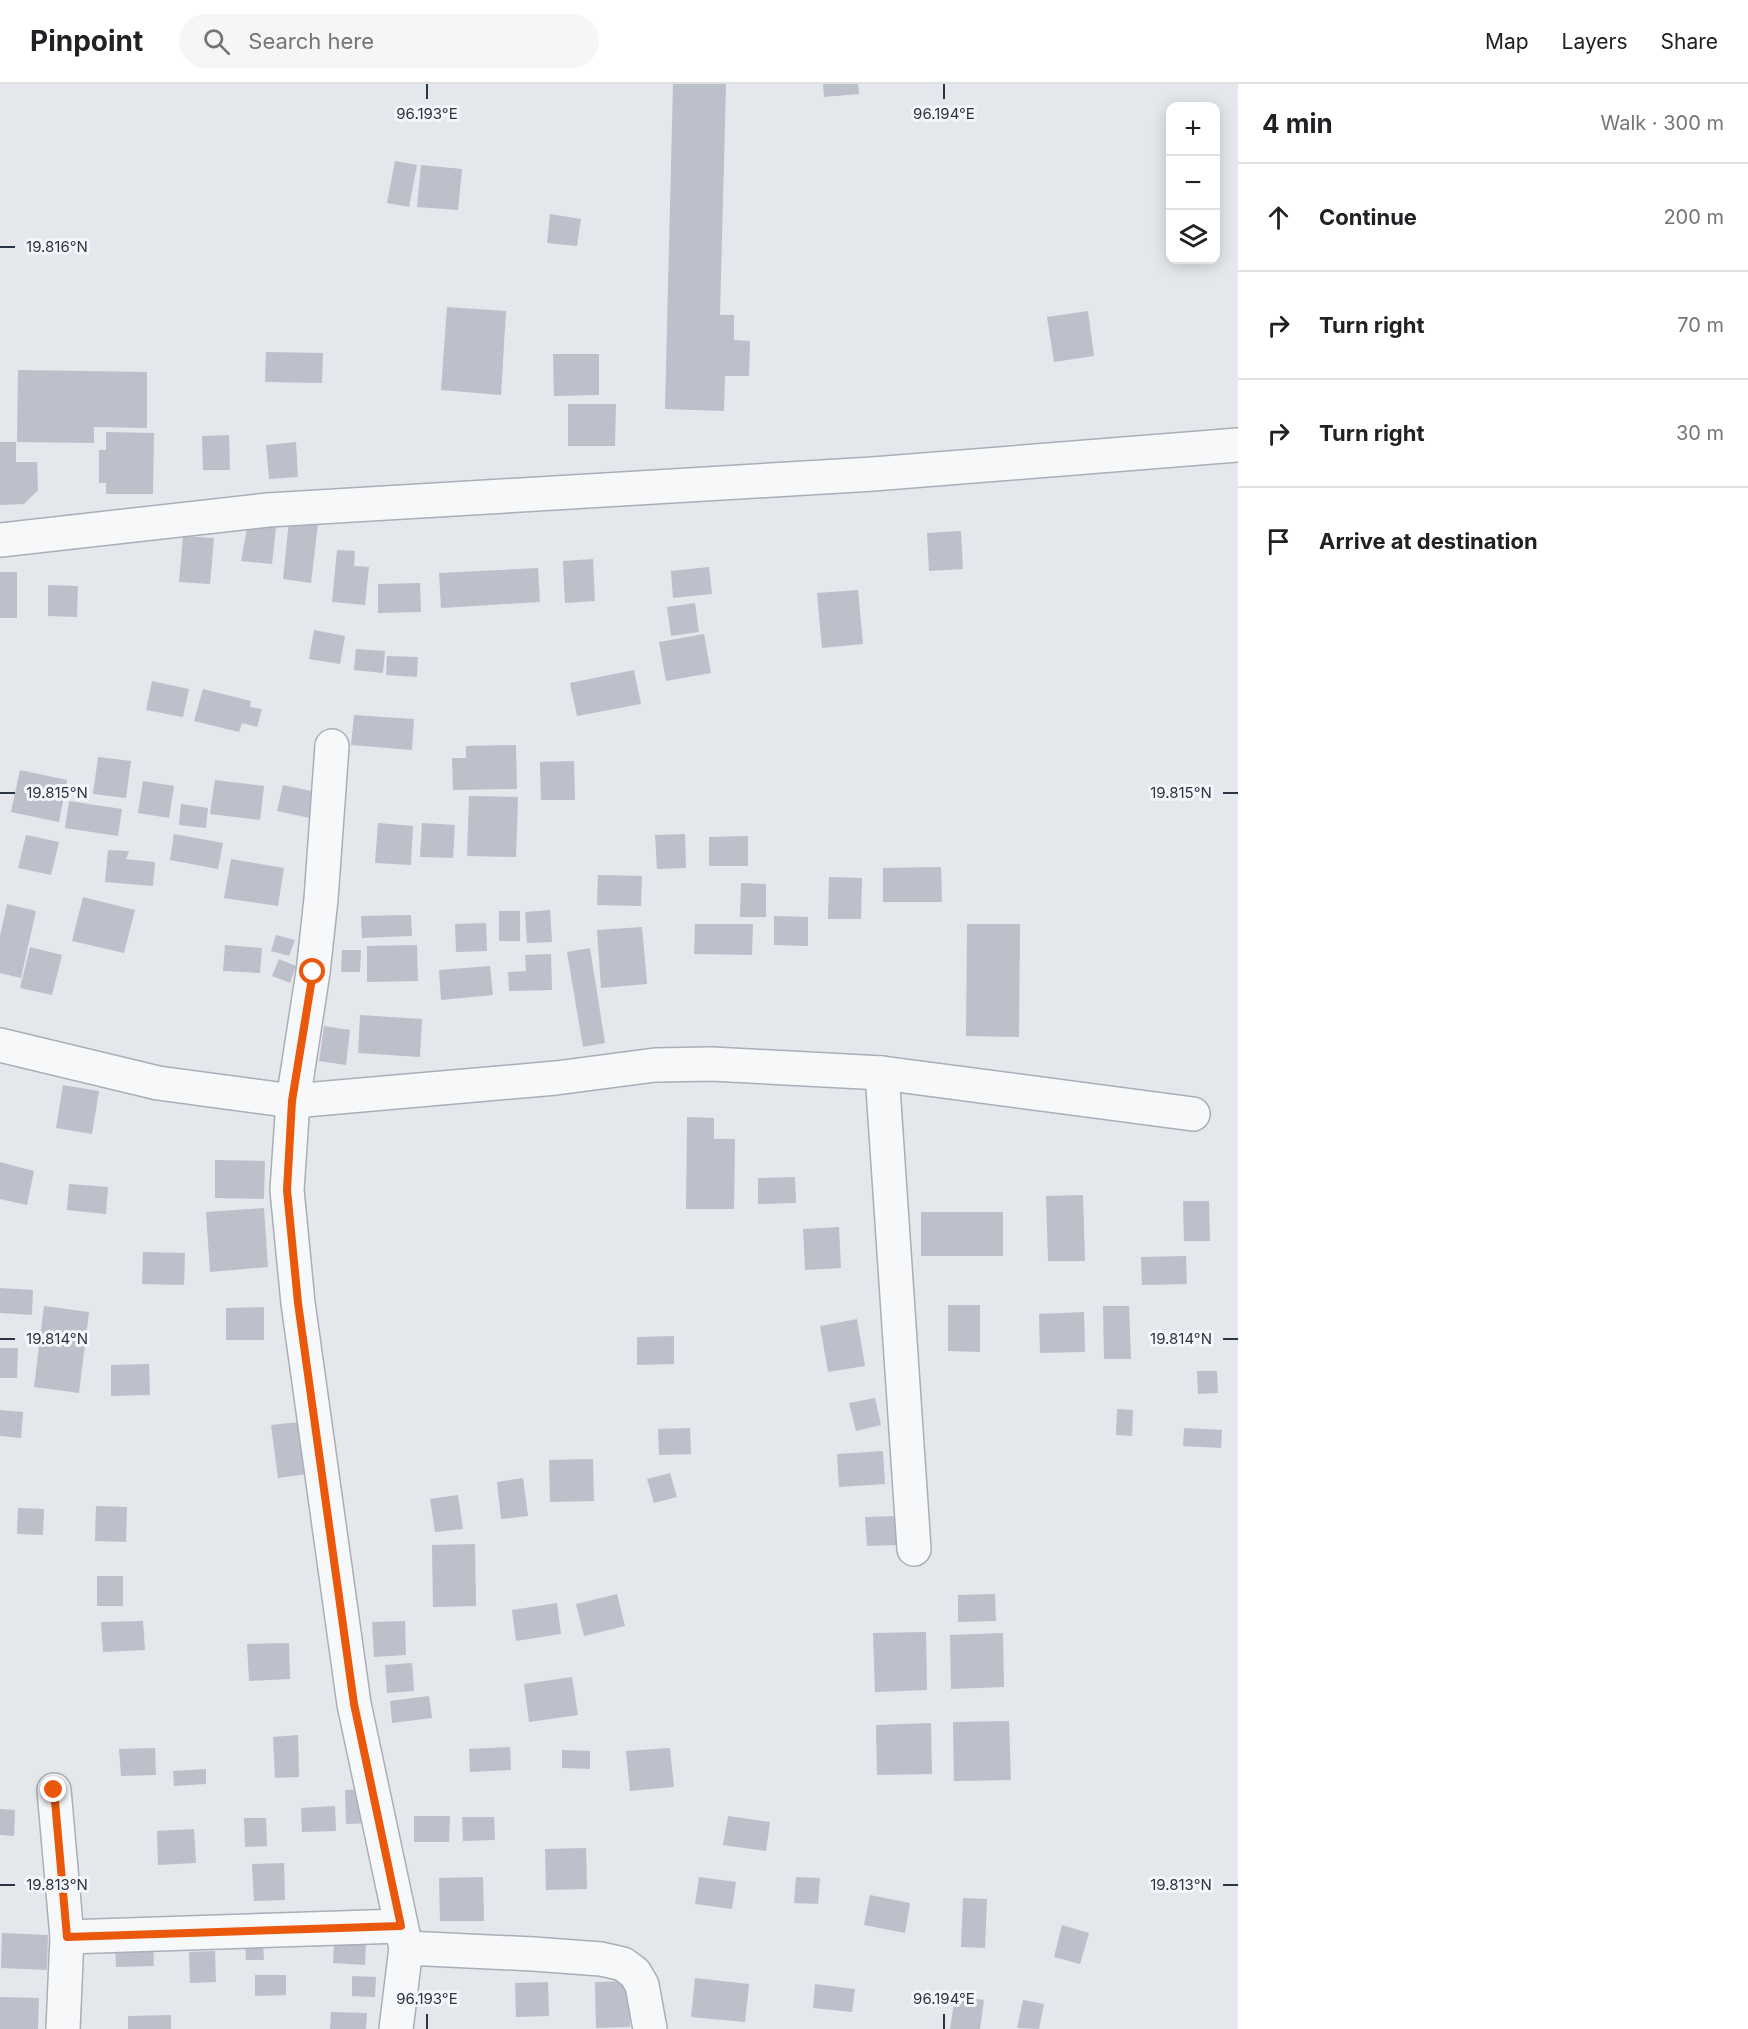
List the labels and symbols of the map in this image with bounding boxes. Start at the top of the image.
text: 96.193°E [396,104,458,123]
text: 96.194°E [913,104,975,123]
text: 19.816°N [26,237,88,256]
text: 19.815°N [26,783,88,802]
text: 19.815°N [1150,783,1212,802]
route start [299,958,325,984]
text: 19.814°N [26,1329,88,1348]
text: 19.814°N [1150,1329,1212,1348]
route end [40,1776,66,1802]
text: 19.813°N [26,1875,88,1894]
text: 19.813°N [1150,1875,1212,1894]
text: 96.193°E [396,1989,458,2008]
text: 96.194°E [913,1989,975,2008]

